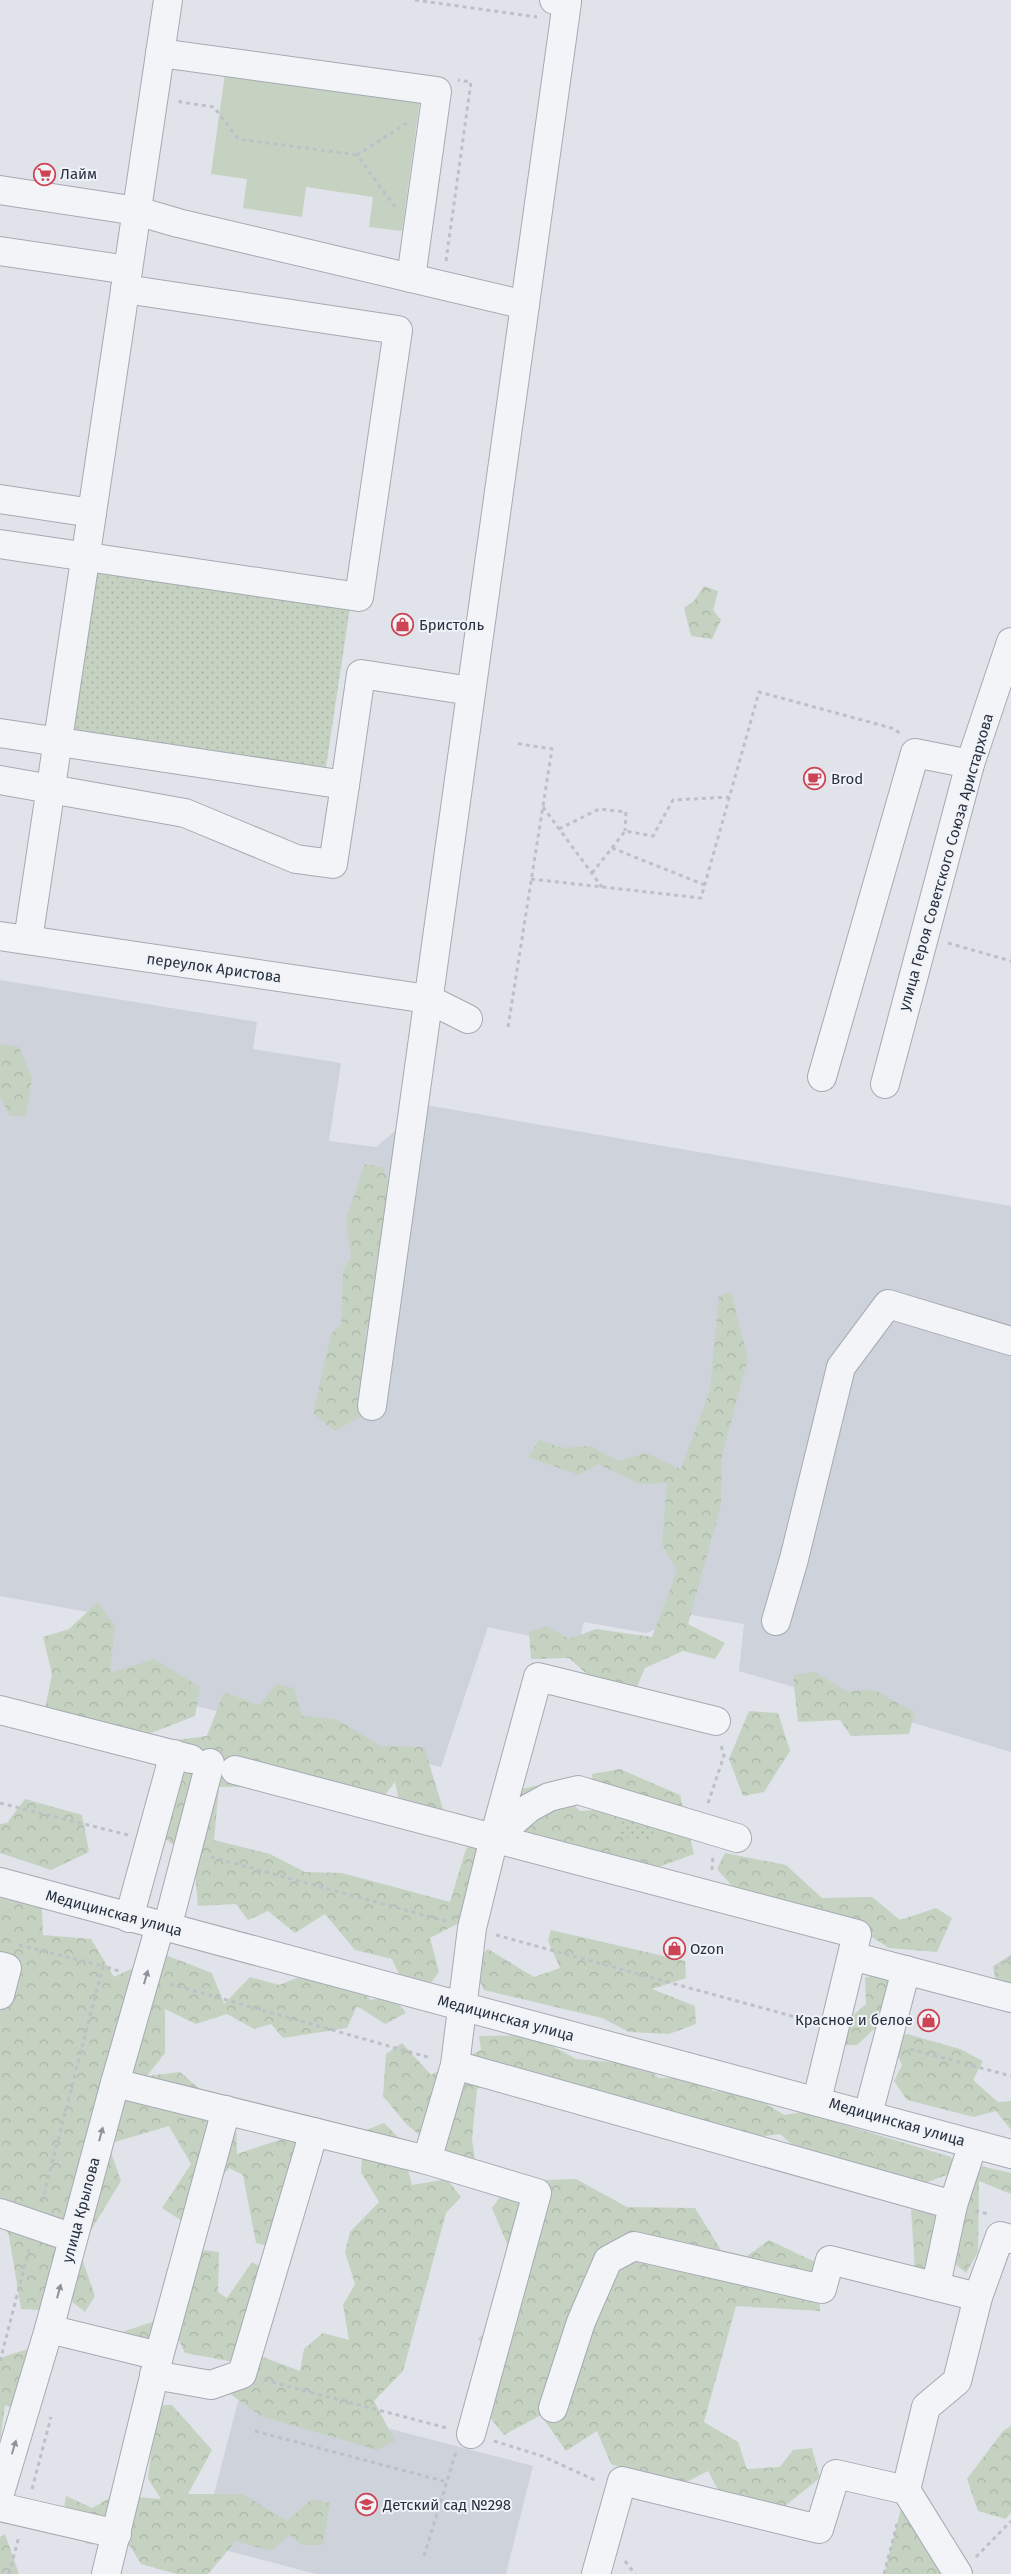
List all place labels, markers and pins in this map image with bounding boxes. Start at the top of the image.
supermarket icon: Лайм [32,162,56,186]
place label: Лайм [60,165,97,183]
shop icon: Бристоль [391,613,415,637]
place label: Бристоль [419,616,484,634]
cafe icon: Brod [803,767,827,791]
place label: Brod [831,770,863,788]
shop icon: Ozon [662,1937,686,1961]
place label: Ozon [690,1940,724,1958]
shop icon: Красное и белое [917,2008,941,2032]
place label: Красное и белое [795,2011,913,2029]
school or university icon: Детский сад №298 [355,2493,379,2517]
place label: Детский сад №298 [382,2496,511,2514]

